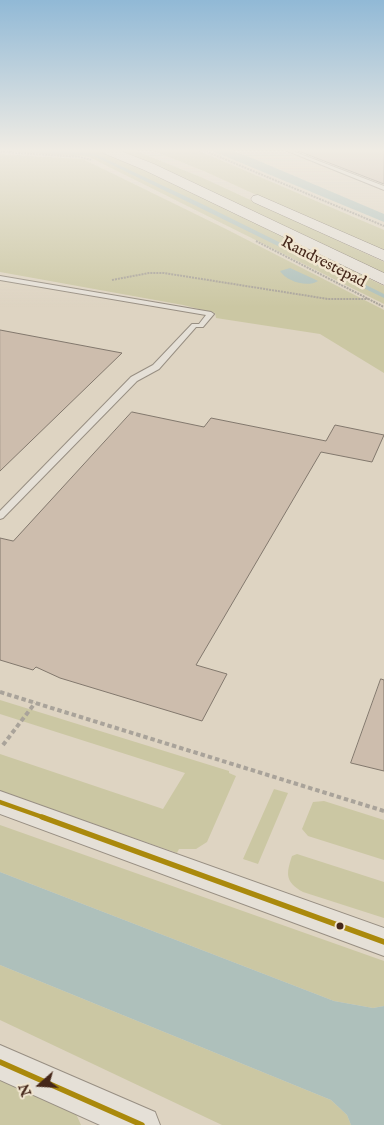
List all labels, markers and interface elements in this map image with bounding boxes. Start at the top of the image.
street label: Randvestepad [277,233,369,293]
unlabelled marker [335,921,345,931]
north arrow [15,1060,65,1110]
text: N [15,1081,36,1099]

